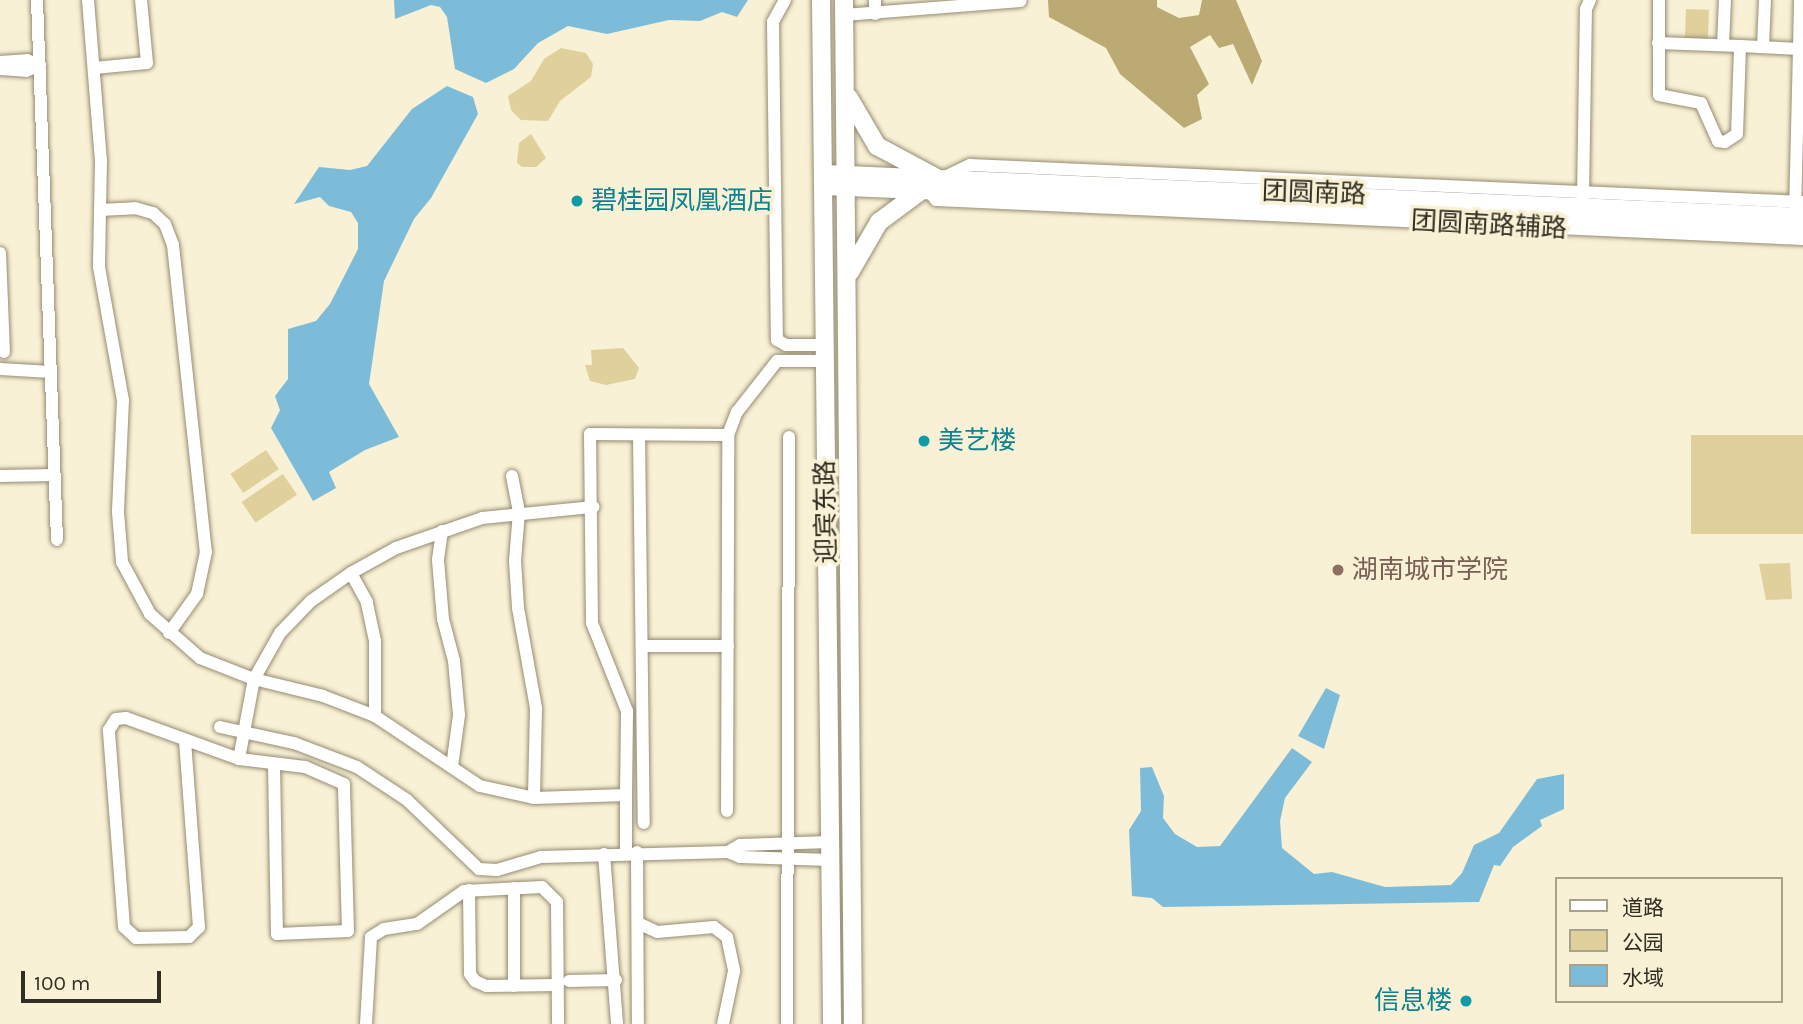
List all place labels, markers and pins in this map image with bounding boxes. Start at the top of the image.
place label: 碧桂园凤凰酒店 [591,185,773,217]
marker: 碧桂园凤凰酒店 [569,193,585,209]
place label: 美艺楼 [938,425,1016,457]
marker: 美艺楼 [916,433,932,449]
place label: 湖南城市学院 [1352,554,1508,586]
marker: 湖南城市学院 [1330,562,1346,578]
place label: 信息楼 [1374,985,1452,1017]
marker: 信息楼 [1458,993,1474,1009]

